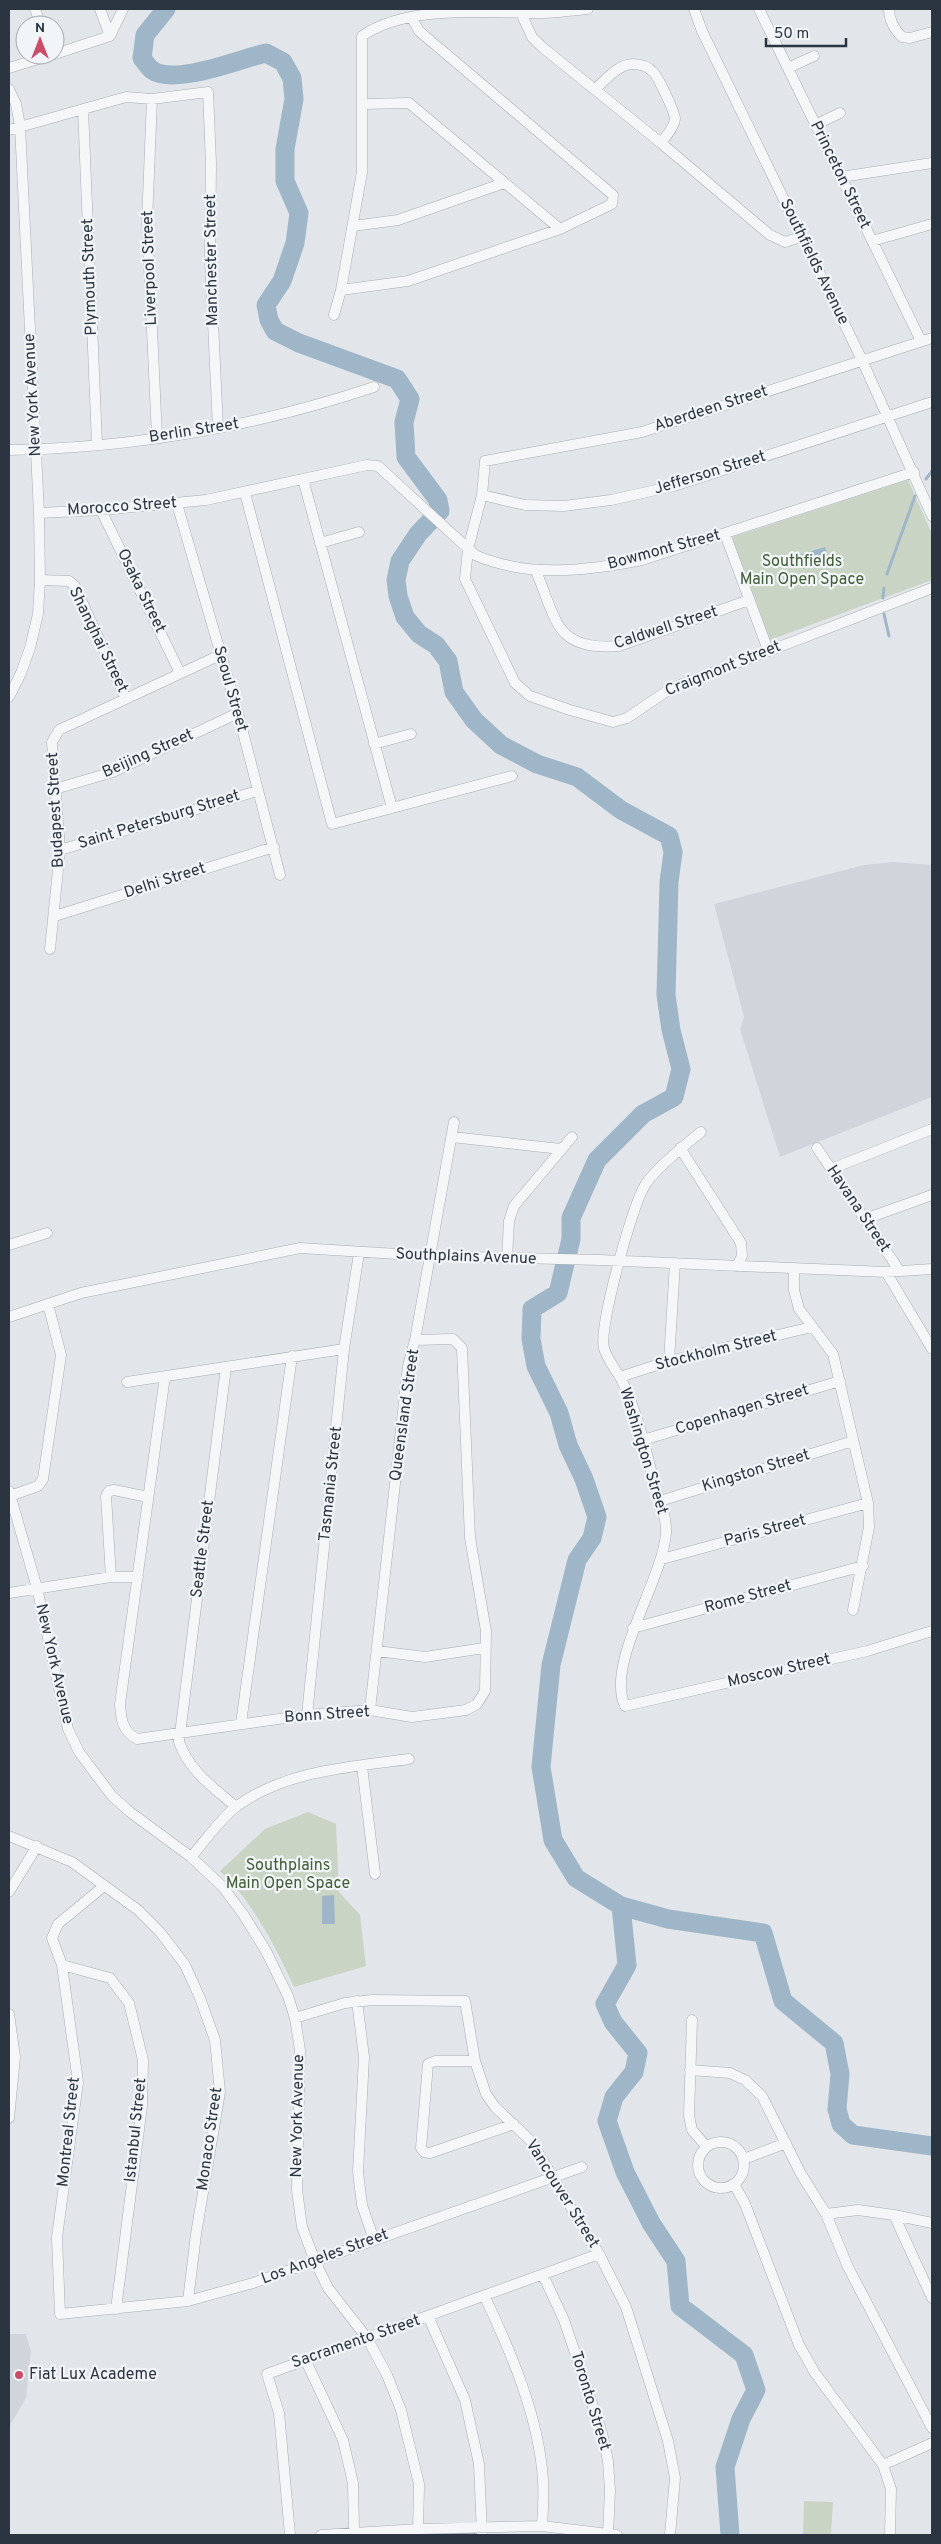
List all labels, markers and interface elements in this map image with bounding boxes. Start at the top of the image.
north arrow [15,15,65,65]
scale bar [766,15,846,47]
text: N [35,20,45,37]
text: 50 m [774,25,809,44]
street label: Princeton Street [805,118,875,232]
street label: Manchester Street [201,194,223,326]
street label: Southfields Avenue [775,196,853,328]
street label: Liverpool Street [138,210,162,326]
street label: Plymouth Street [78,218,102,336]
street label: New York Avenue [20,333,46,457]
street label: Aberdeen Street [652,381,770,437]
street label: Berlin Street [148,414,240,448]
street label: Jefferson Street [652,446,768,500]
street label: Morocco Street [67,493,177,521]
street label: Bowmont Street [605,525,723,575]
street label: Osaka Street [112,546,170,636]
park label: Southfields Main Open Space [740,552,864,590]
street label: Shanghai Street [64,584,132,696]
street label: Caldwell Street [612,602,720,654]
street label: Craigmont Street [662,637,784,701]
street label: Seoul Street [208,644,252,734]
street label: Beijing Street [99,725,197,783]
street label: Budapest Street [43,752,69,868]
street label: Saint Petersburg Street [76,786,242,854]
street label: Delhi Street [122,858,208,904]
street label: Havana Street [821,1162,895,1256]
street label: Southplains Avenue [395,1245,537,1269]
street label: Stockholm Street [653,1326,779,1376]
street label: Queensland Street [386,1347,424,1483]
street label: Copenhagen Street [673,1380,811,1440]
street label: Washington Street [614,1385,672,1517]
street label: Tasmania Street [315,1425,347,1543]
street label: Kingston Street [700,1445,812,1497]
street label: Seattle Street [187,1499,219,1599]
street label: Paris Street [722,1510,808,1552]
street label: Rome Street [702,1576,794,1618]
street label: New York Avenue [30,1602,78,1726]
street label: Moscow Street [726,1649,832,1693]
street label: Bonn Street [284,1702,370,1728]
park label: Southplains Main Open Space [226,1856,350,1894]
street label: New York Avenue [287,2054,309,2178]
street label: Montreal Street [53,2076,85,2188]
street label: Istanbul Street [121,2077,151,2183]
street label: Monaco Street [193,2086,227,2192]
street label: Vancouver Street [521,2136,603,2252]
street label: Los Angeles Street [259,2225,391,2289]
street label: Sacramento Street [289,2311,423,2373]
street label: Toronto Street [565,2349,615,2453]
place label: Fiat Lux Academe [29,2365,157,2385]
marker: Fiat Lux Academe [13,2369,25,2381]

